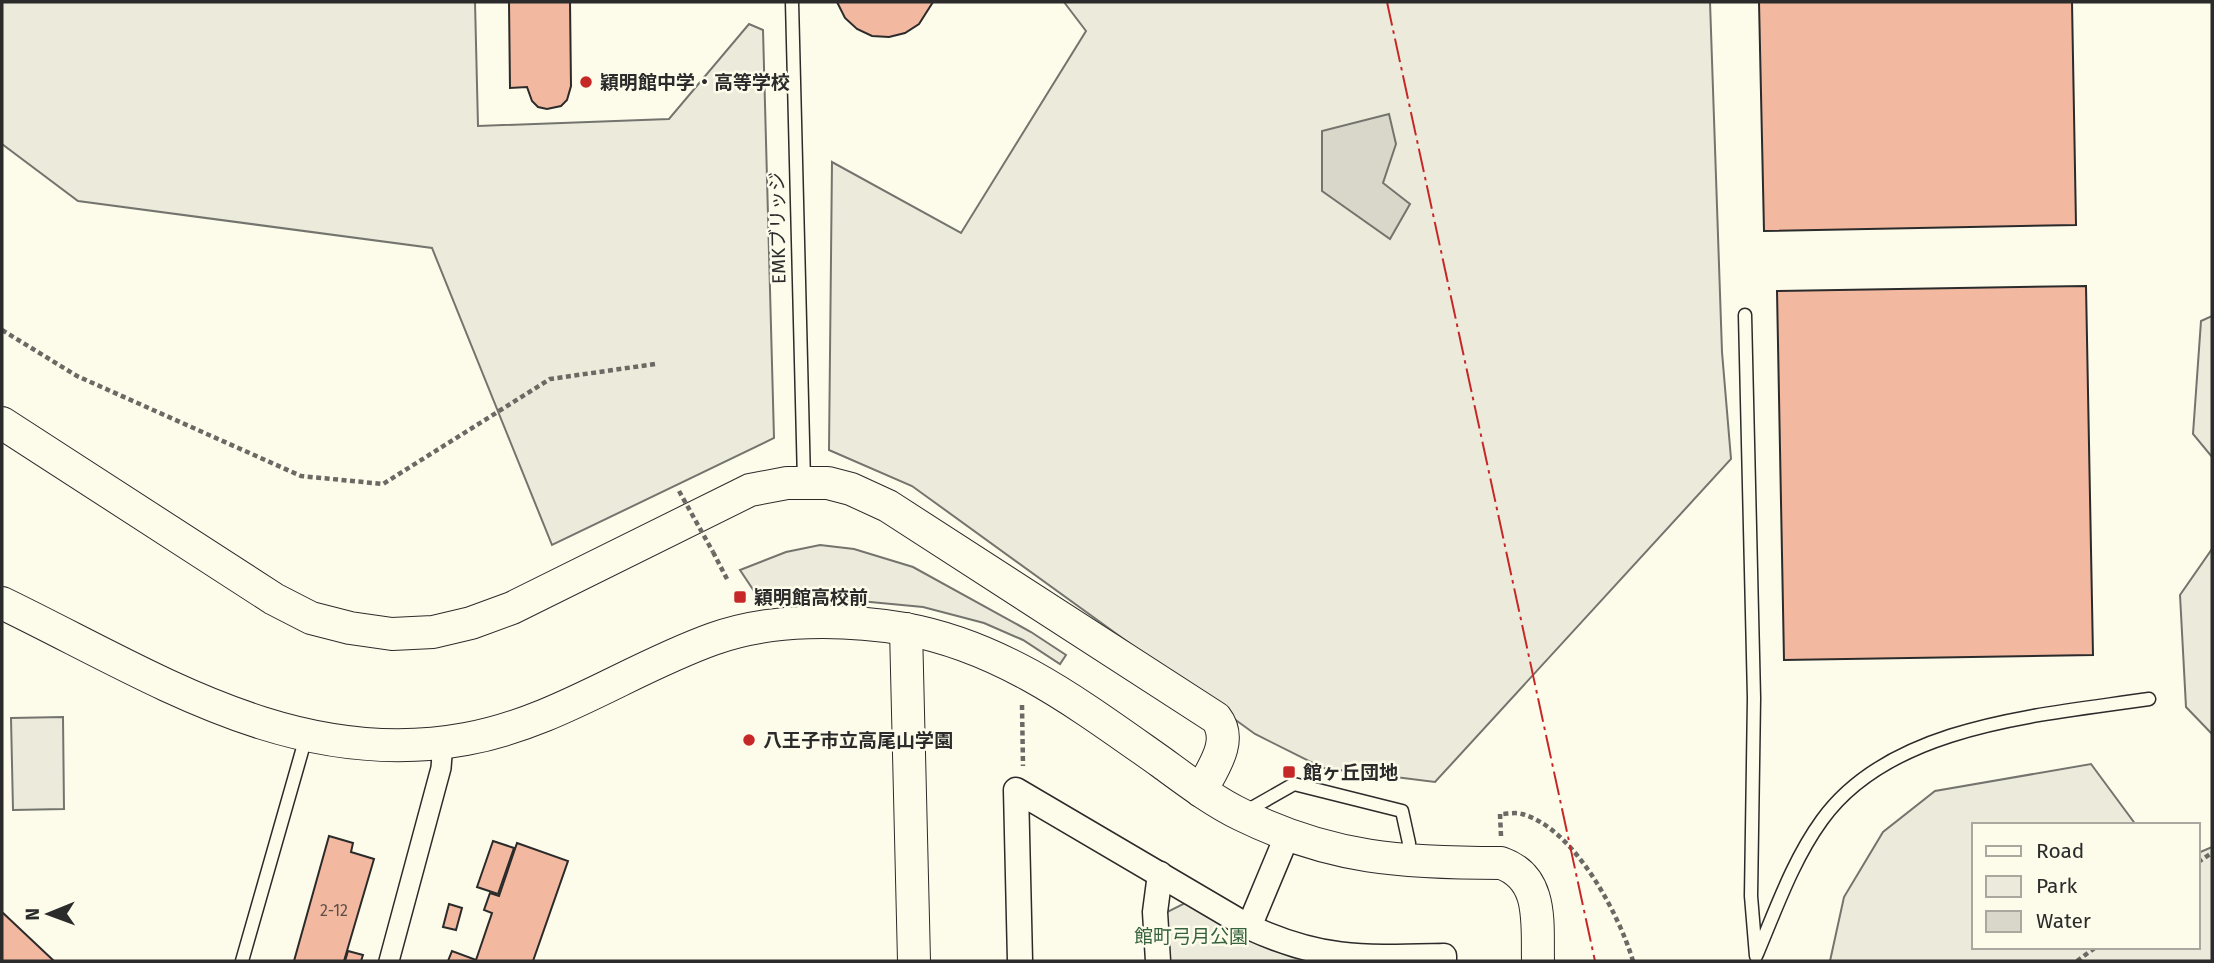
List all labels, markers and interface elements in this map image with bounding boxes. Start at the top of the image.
place label: 穎明館中学・高等学校 [600,71,790,94]
marker: 穎明館中学・高等学校 [578,74,594,90]
street label: EMKブリッジ [766,172,790,284]
place label: 穎明館高校前 [754,586,868,609]
marker: 穎明館高校前 [732,589,748,605]
place label: 八王子市立高尾山学園 [763,729,953,752]
marker: 八王子市立高尾山学園 [741,732,757,748]
place label: 館ヶ丘団地 [1303,761,1398,784]
marker: 館ヶ丘団地 [1281,764,1297,780]
legend [1972,823,2200,949]
text: Road [2036,838,2084,864]
text: Park [2036,873,2078,899]
north arrow [14,879,84,949]
house number: 2-12 [320,901,348,920]
text: N [21,908,44,921]
text: Water [2036,908,2091,934]
park label: 館町弓月公園 [1134,925,1248,948]

